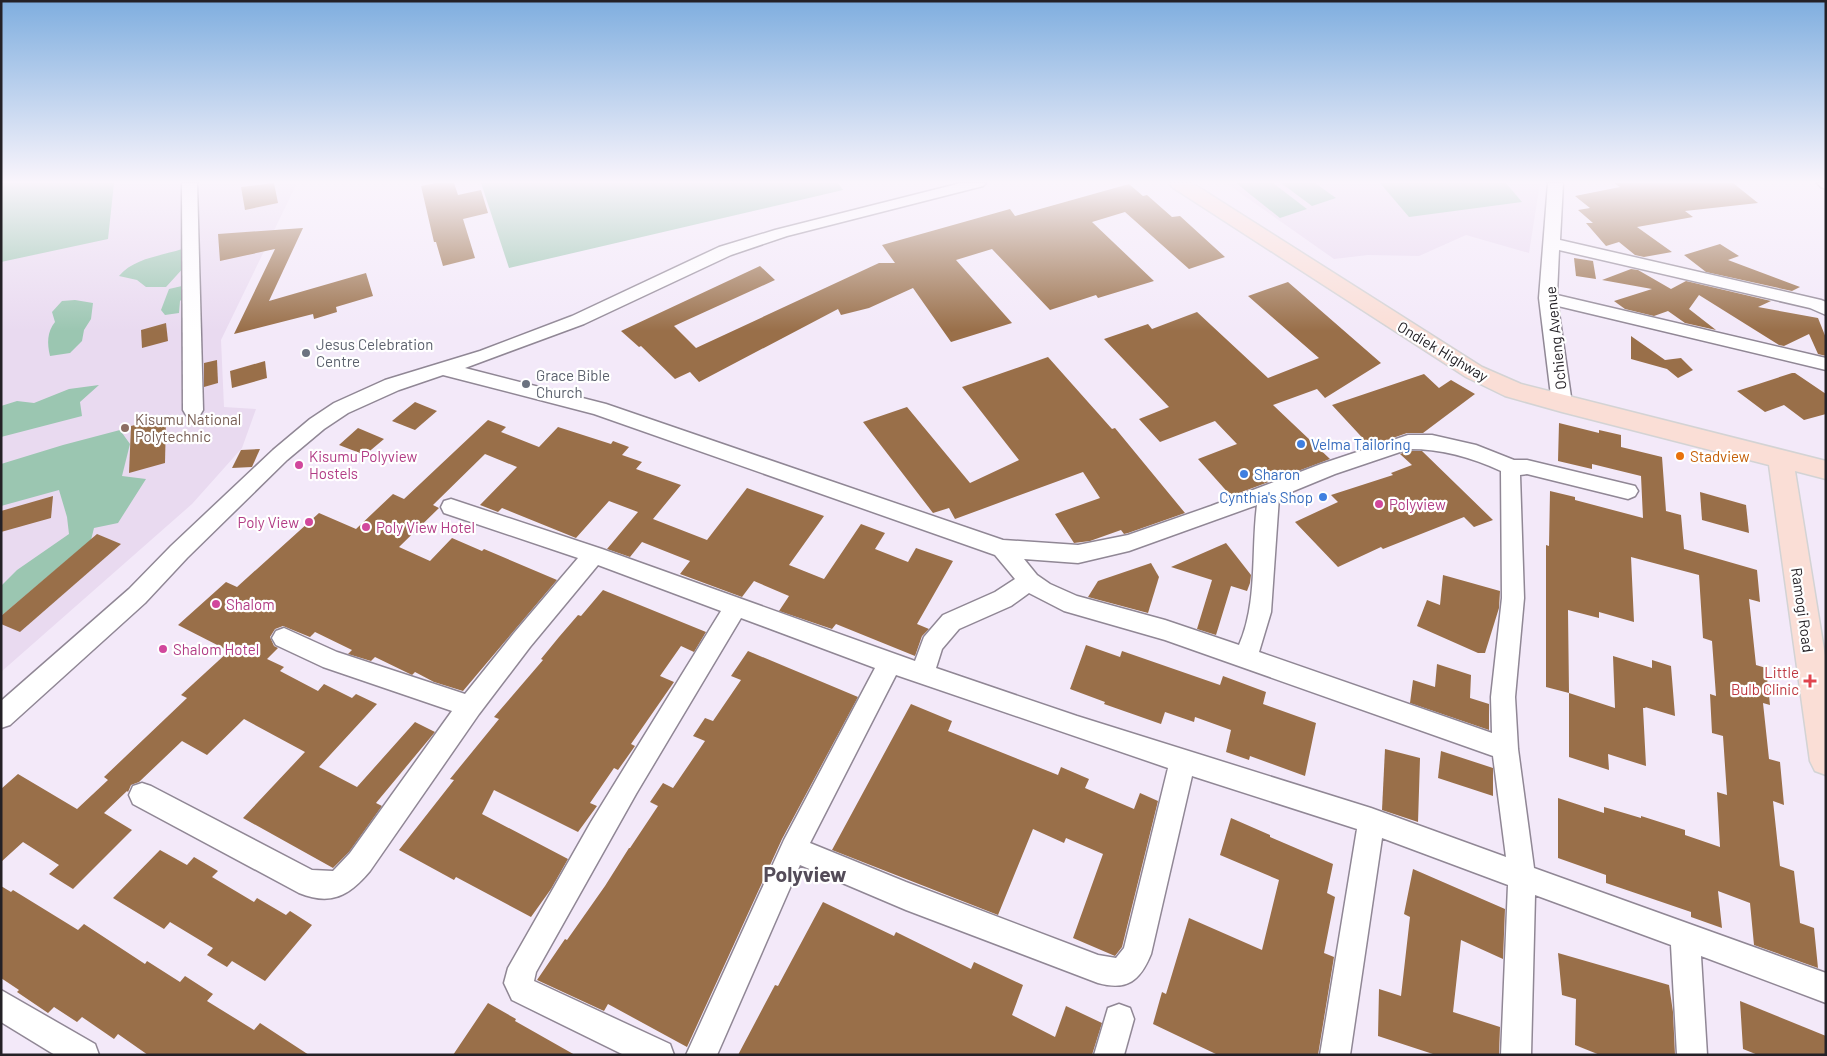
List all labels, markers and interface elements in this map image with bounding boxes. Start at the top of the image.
street label: Ochieng Avenue [1541,285,1569,391]
street label: Ondiek Highway [1394,317,1492,385]
place label: Jesus Celebration Centre [316,335,433,370]
marker: Jesus Celebration Centre [300,347,312,359]
place label: Grace Bible Church [536,366,610,401]
marker: Grace Bible Church [520,378,532,390]
place label: Kisumu National Polytechnic [135,410,241,445]
marker: Kisumu National Polytechnic [119,422,131,434]
place label: Velma Tailoring [1311,435,1410,453]
marker: Velma Tailoring [1295,438,1307,450]
place label: Kisumu Polyview Hostels [309,447,418,482]
place label: Stadview [1690,447,1750,465]
marker: Stadview [1674,450,1686,462]
marker: Kisumu Polyview Hostels [293,459,305,471]
place label: Sharon [1254,465,1300,483]
marker: Sharon [1238,468,1250,480]
place label: Cynthia's Shop [1219,488,1313,506]
marker: Cynthia's Shop [1317,491,1329,503]
place label: Polyview [1389,495,1446,513]
marker: Polyview [1373,498,1385,510]
place label: Poly View [238,513,299,531]
marker: Poly View [303,516,315,528]
place label: Poly View Hotel [376,518,475,536]
marker: Poly View Hotel [360,521,372,533]
street label: Ramogi Road [1788,566,1818,654]
place label: Shalom [226,595,275,613]
marker: Shalom [210,598,222,610]
place label: Shalom Hotel [173,640,259,658]
marker: Shalom Hotel [157,643,169,655]
place label: Little Bulb Clinic [1731,663,1799,698]
marker: Little Bulb Clinic [1803,674,1817,688]
district label: Polyview [764,861,846,886]

